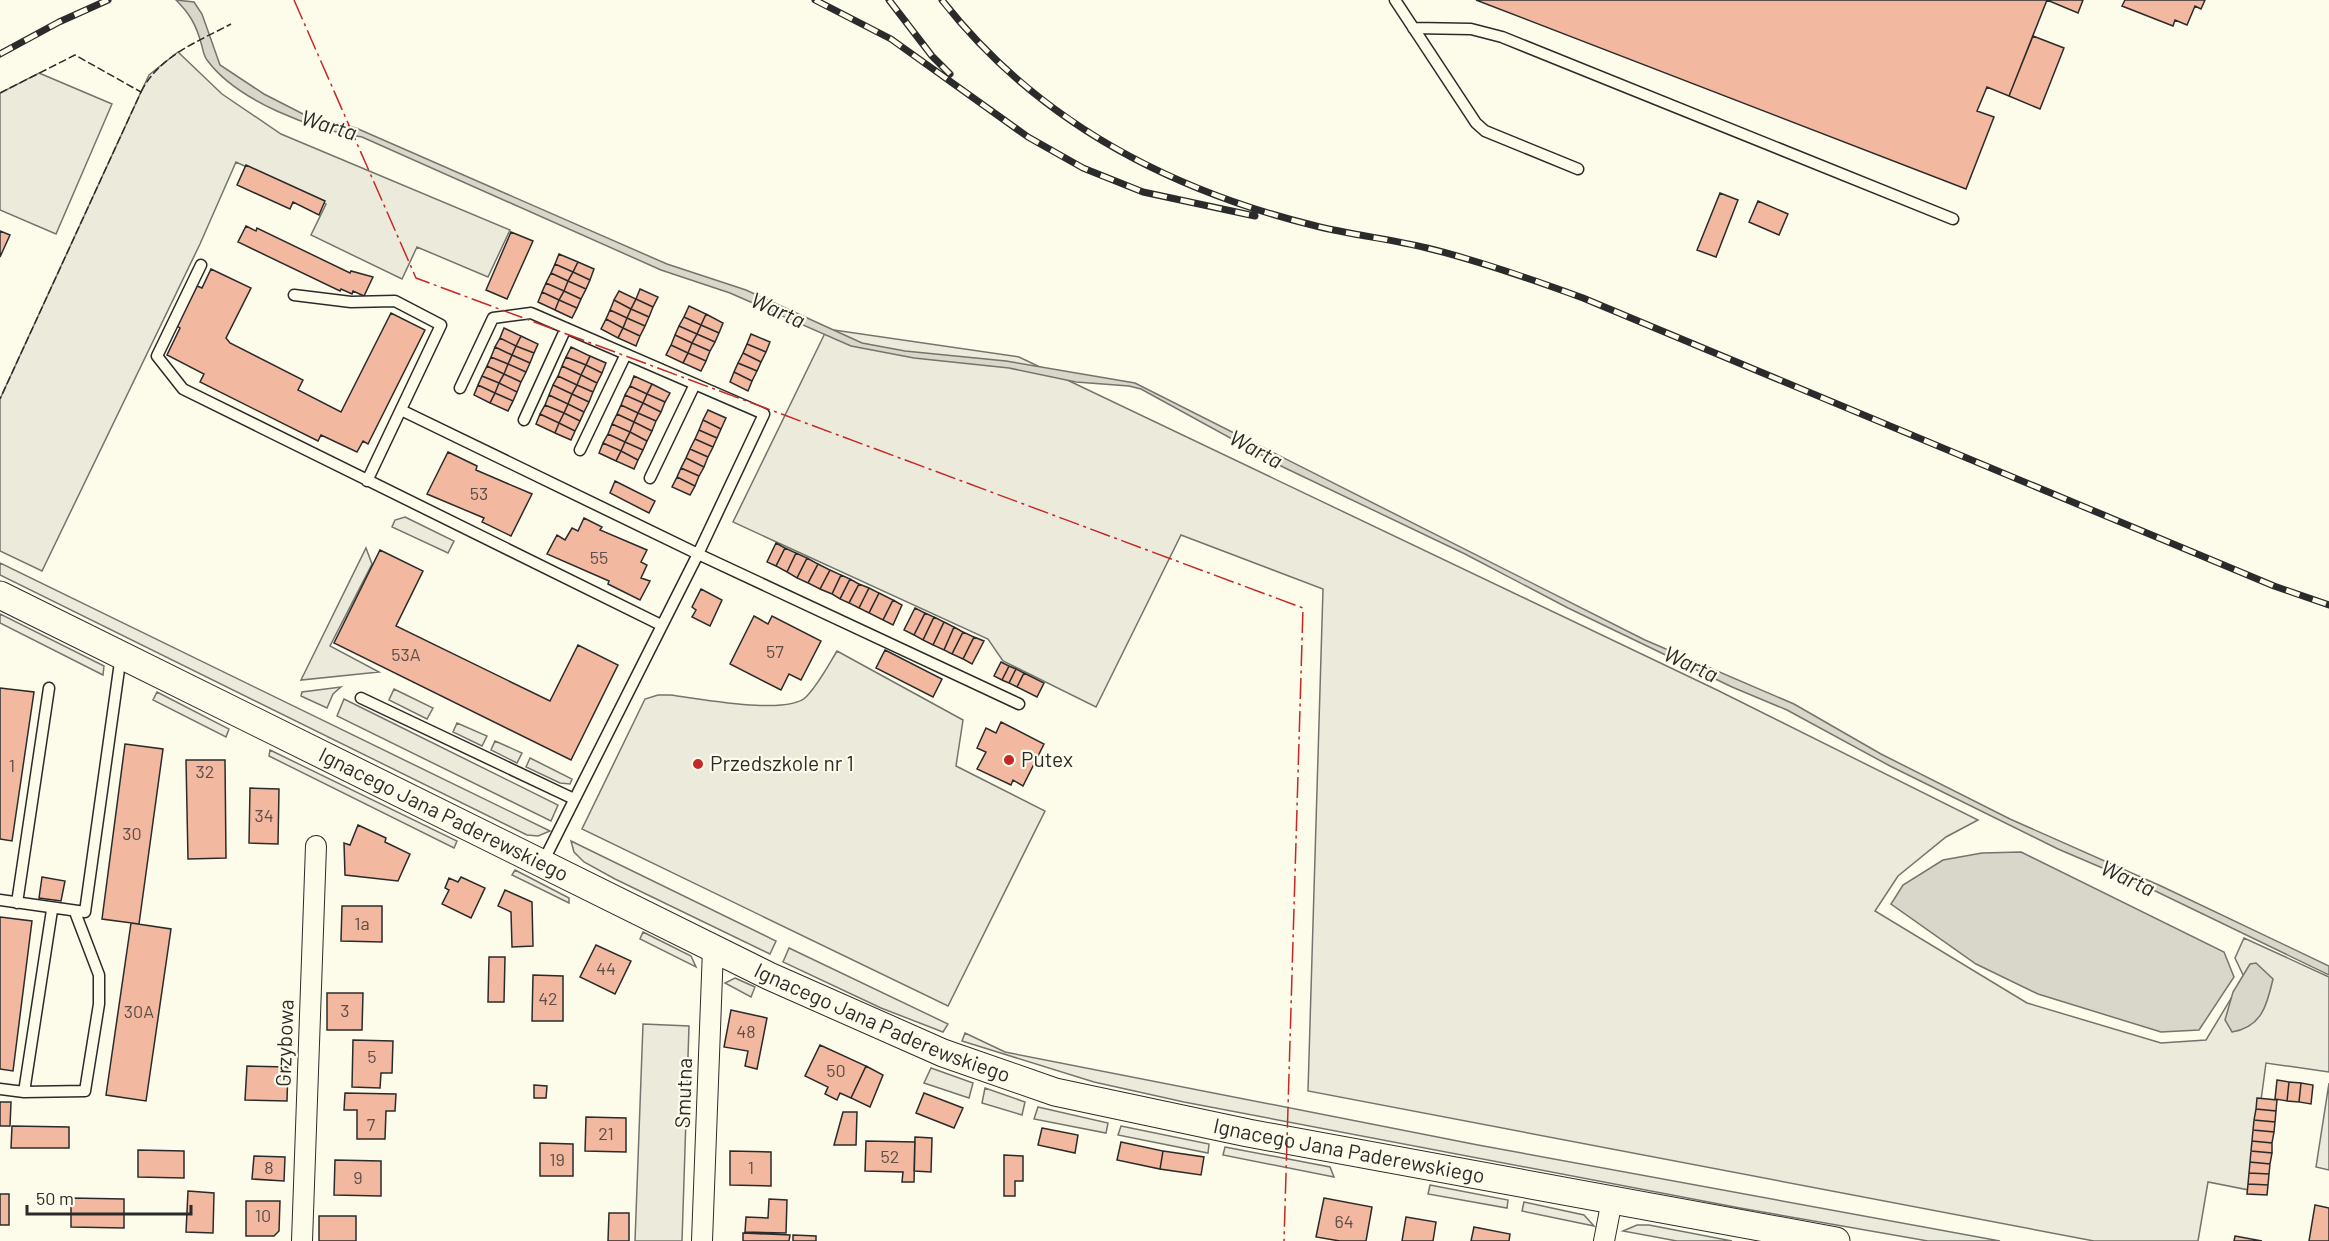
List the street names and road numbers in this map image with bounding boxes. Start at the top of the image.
street label: Ignacego Jana Paderewskiego [315,741,573,886]
street label: Ignacego Jana Paderewskiego [751,957,1014,1086]
street label: Grzybowa [269,999,298,1087]
street label: Smutna [669,1057,696,1129]
street label: Ignacego Jana Paderewskiego [1211,1112,1487,1187]

